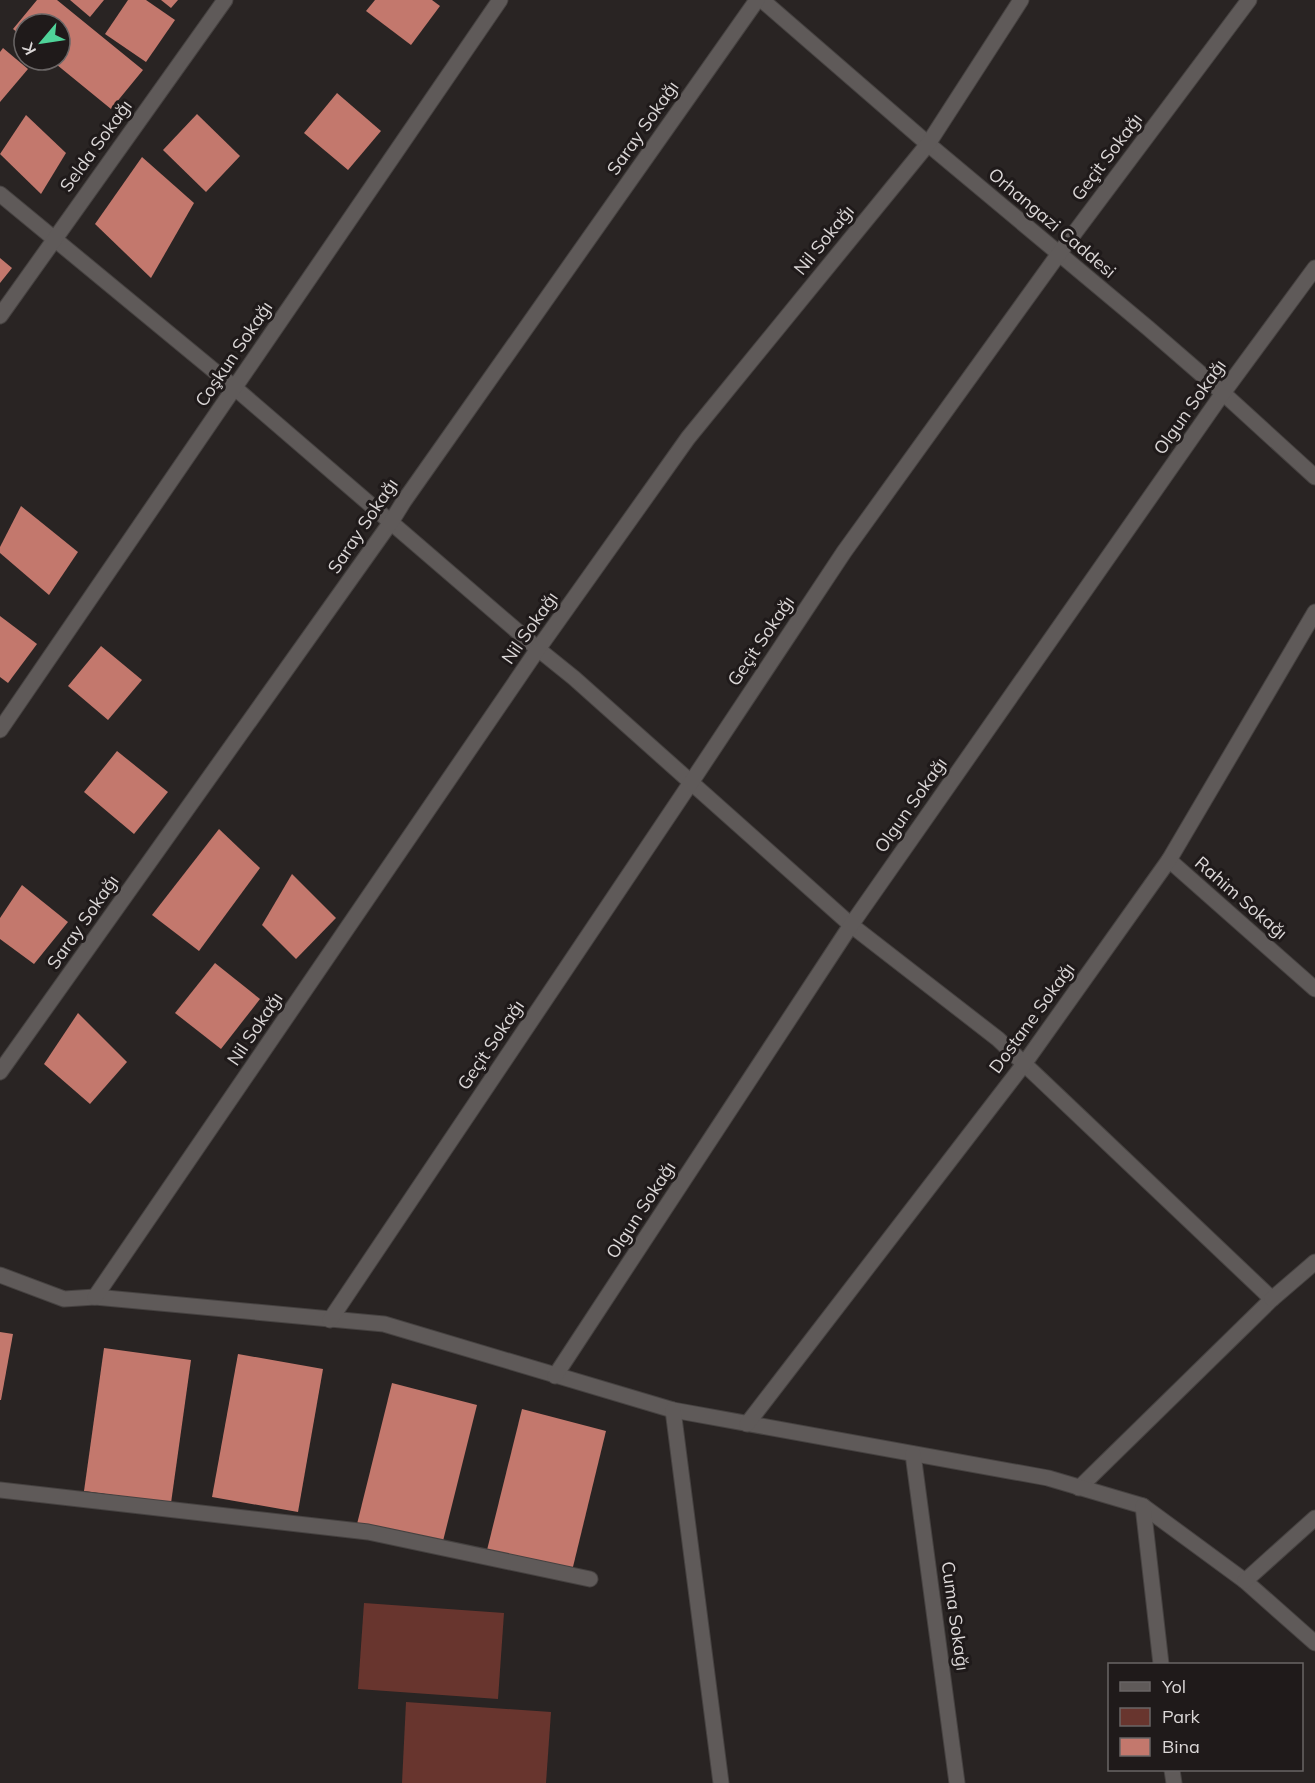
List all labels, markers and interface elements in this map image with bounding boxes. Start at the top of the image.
north arrow [12,12,72,72]
text: K [17,39,40,59]
street label: Saray Sokağı [602,76,684,179]
street label: Selda Sokağı [54,95,137,196]
street label: Geçit Sokağı [1066,108,1147,205]
street label: Orhangazi Caddesi [984,162,1121,283]
street label: Nil Sokağı [788,200,859,279]
street label: Coşkun Sokağı [190,297,277,411]
street label: Olgun Sokağı [1148,355,1231,459]
street label: Saray Sokağı [322,474,403,578]
street label: Nil Sokağı [496,587,563,668]
street label: Geçit Sokağı [722,591,799,690]
street label: Olgun Sokağı [869,753,952,857]
street label: Rahim Sokağı [1190,851,1292,944]
street label: Saray Sokağı [42,870,124,973]
street label: Dostane Sokağı [984,958,1079,1078]
street label: Nil Sokağı [222,988,287,1070]
street label: Geçit Sokağı [452,995,529,1094]
street label: Olgun Sokağı [601,1157,681,1263]
street label: Cuma Sokağı [936,1560,975,1672]
legend [1108,1663,1303,1771]
text: Yol [1161,1675,1186,1698]
text: Park [1162,1705,1201,1728]
text: Bina [1162,1735,1200,1758]

